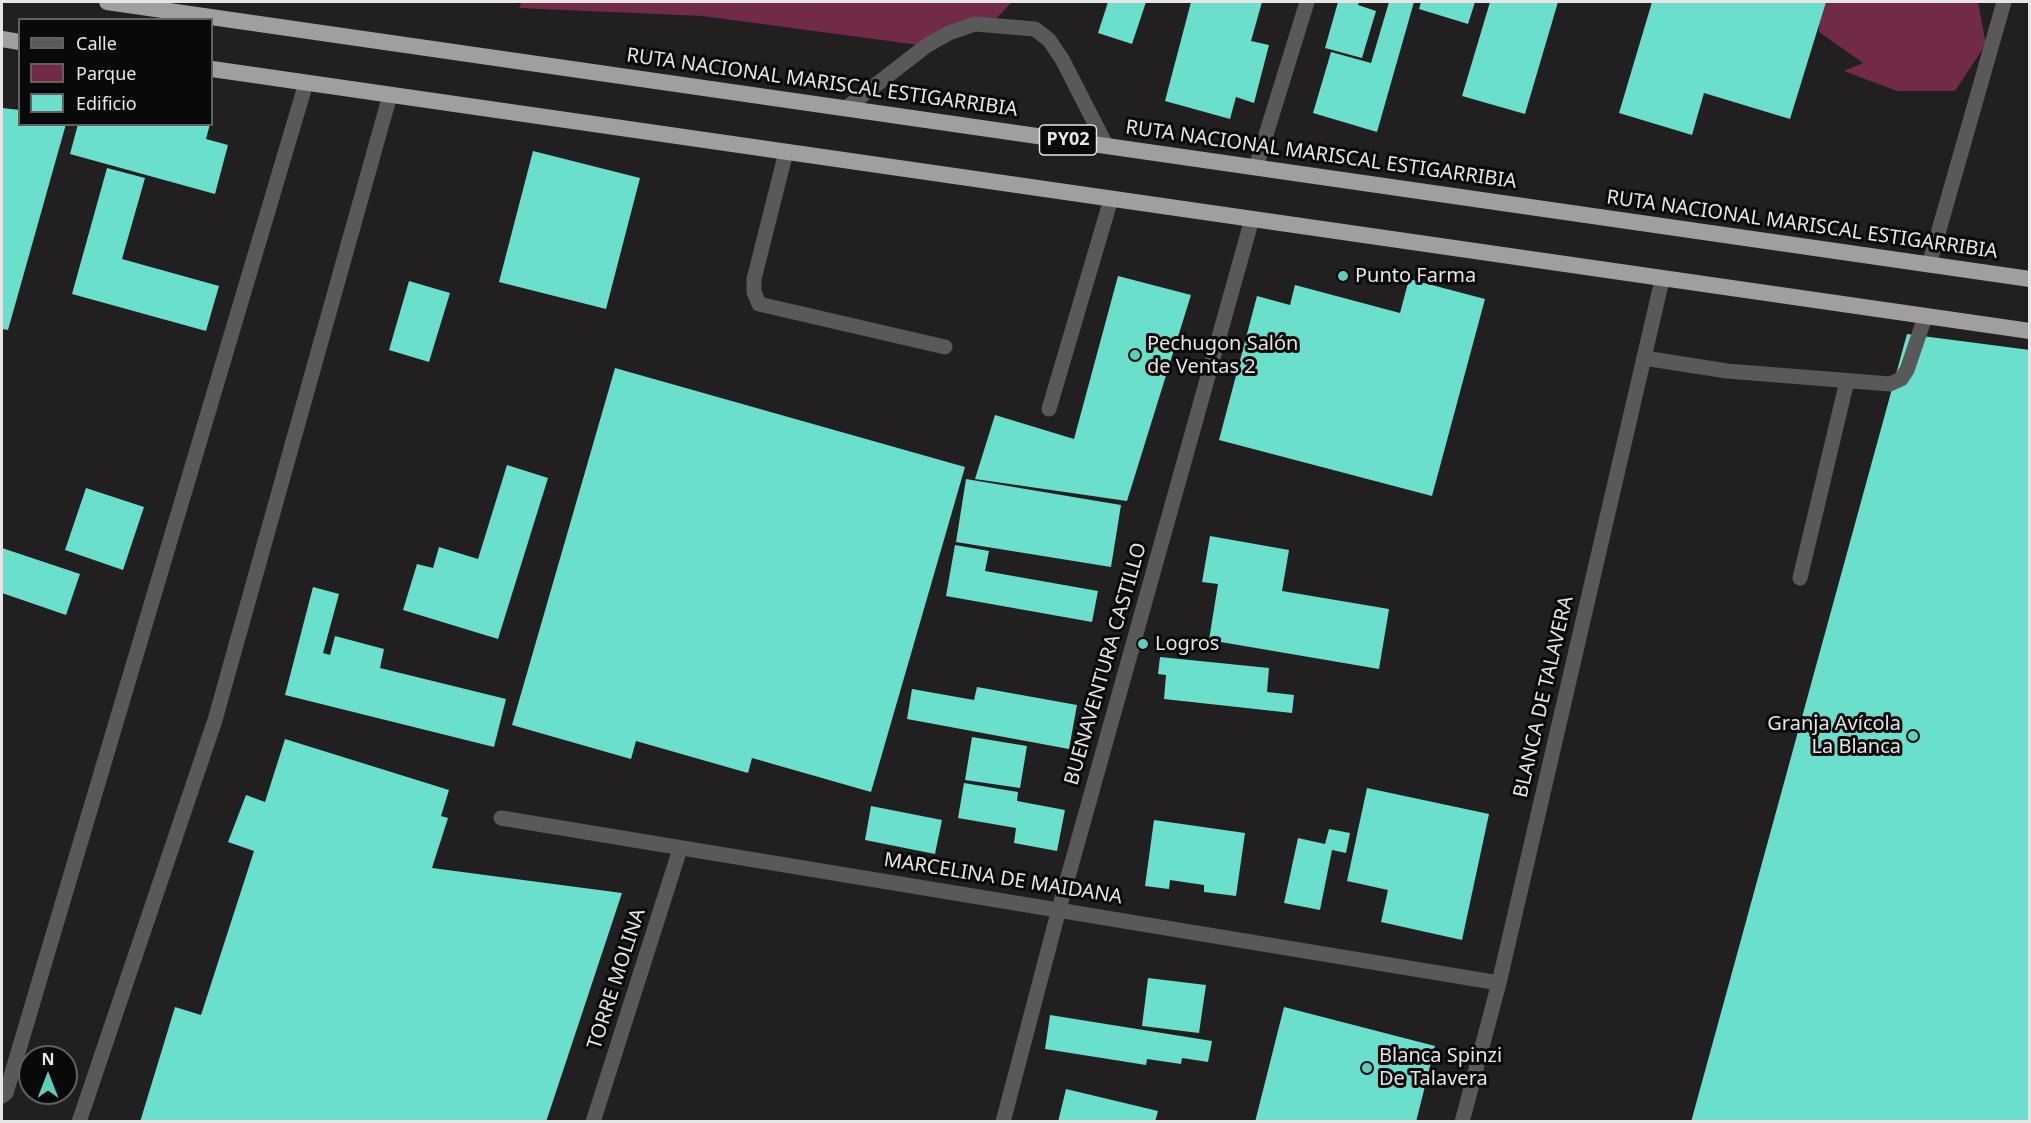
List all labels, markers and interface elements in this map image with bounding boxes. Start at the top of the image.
legend [18,18,213,126]
text: Calle [76,31,117,55]
street label: RUTA NACIONAL MARISCAL ESTIGARRIBIA [625,44,1019,122]
text: Parque [76,61,136,85]
text: Edificio [76,91,137,115]
street label: RUTA NACIONAL MARISCAL ESTIGARRIBIA [1124,116,1518,194]
road number: PY02 [1040,125,1096,155]
street label: RUTA NACIONAL MARISCAL ESTIGARRIBIA [1605,186,1999,264]
place label: Punto Farma [1355,264,1476,288]
marker: Punto Farma [1336,269,1350,283]
place label: Pechugon Salón de Ventas 2 [1147,332,1298,379]
marker: Pechugon Salón de Ventas 2 [1128,348,1142,362]
street label: BUENAVENTURA CASTILLO [1060,540,1152,788]
street label: BLANCA DE TALAVERA [1509,594,1579,800]
place label: Logros [1155,632,1219,656]
marker: Logros [1136,637,1150,651]
place label: Granja Avícola La Blanca [1767,712,1901,759]
marker: Granja Avícola La Blanca [1906,729,1920,743]
street label: MARCELINA DE MAIDANA [882,848,1124,910]
street label: TORRE MOLINA [583,906,651,1052]
place label: Blanca Spinzi De Talavera [1379,1044,1502,1091]
north arrow [18,1045,78,1105]
text: N [41,1048,55,1070]
marker: Blanca Spinzi De Talavera [1360,1061,1374,1075]

